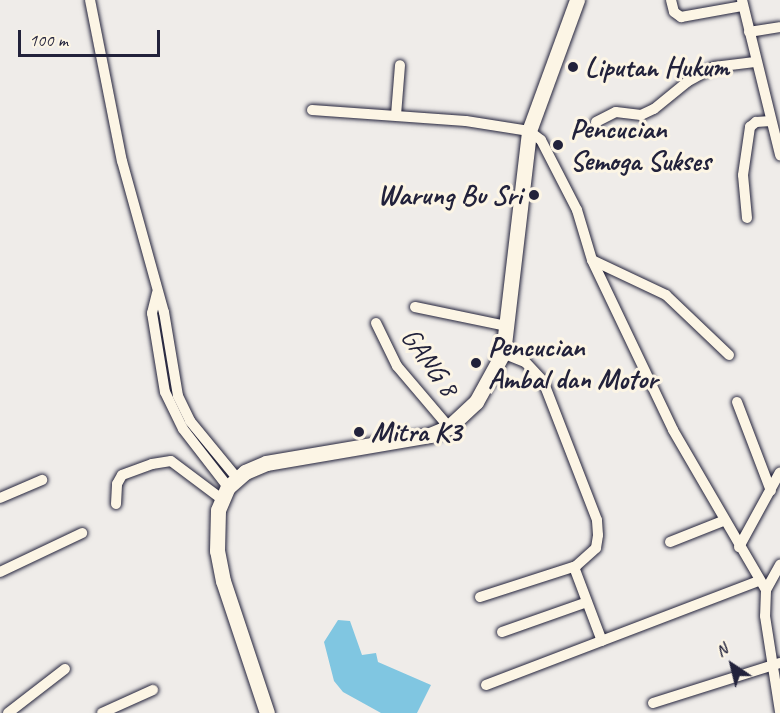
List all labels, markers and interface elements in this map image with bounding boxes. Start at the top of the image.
scale bar [21,18,164,56]
text: 100 m [29,29,68,51]
place label: Liputan Hukum [585,50,729,84]
marker: Liputan Hukum [566,60,580,74]
place label: Pencucian Semoga Sukses [570,112,711,178]
marker: Pencucian Semoga Sukses [551,138,565,152]
place label: Warung Bu Sri [378,178,522,212]
marker: Warung Bu Sri [527,188,541,202]
street label: GANG 8 [394,321,466,403]
place label: Pencucian Ambal dan Motor [488,330,658,396]
marker: Pencucian Ambal dan Motor [469,356,483,370]
place label: Mitra K3 [371,415,462,449]
marker: Mitra K3 [352,425,366,439]
north arrow [702,635,762,695]
text: N [712,639,731,661]

